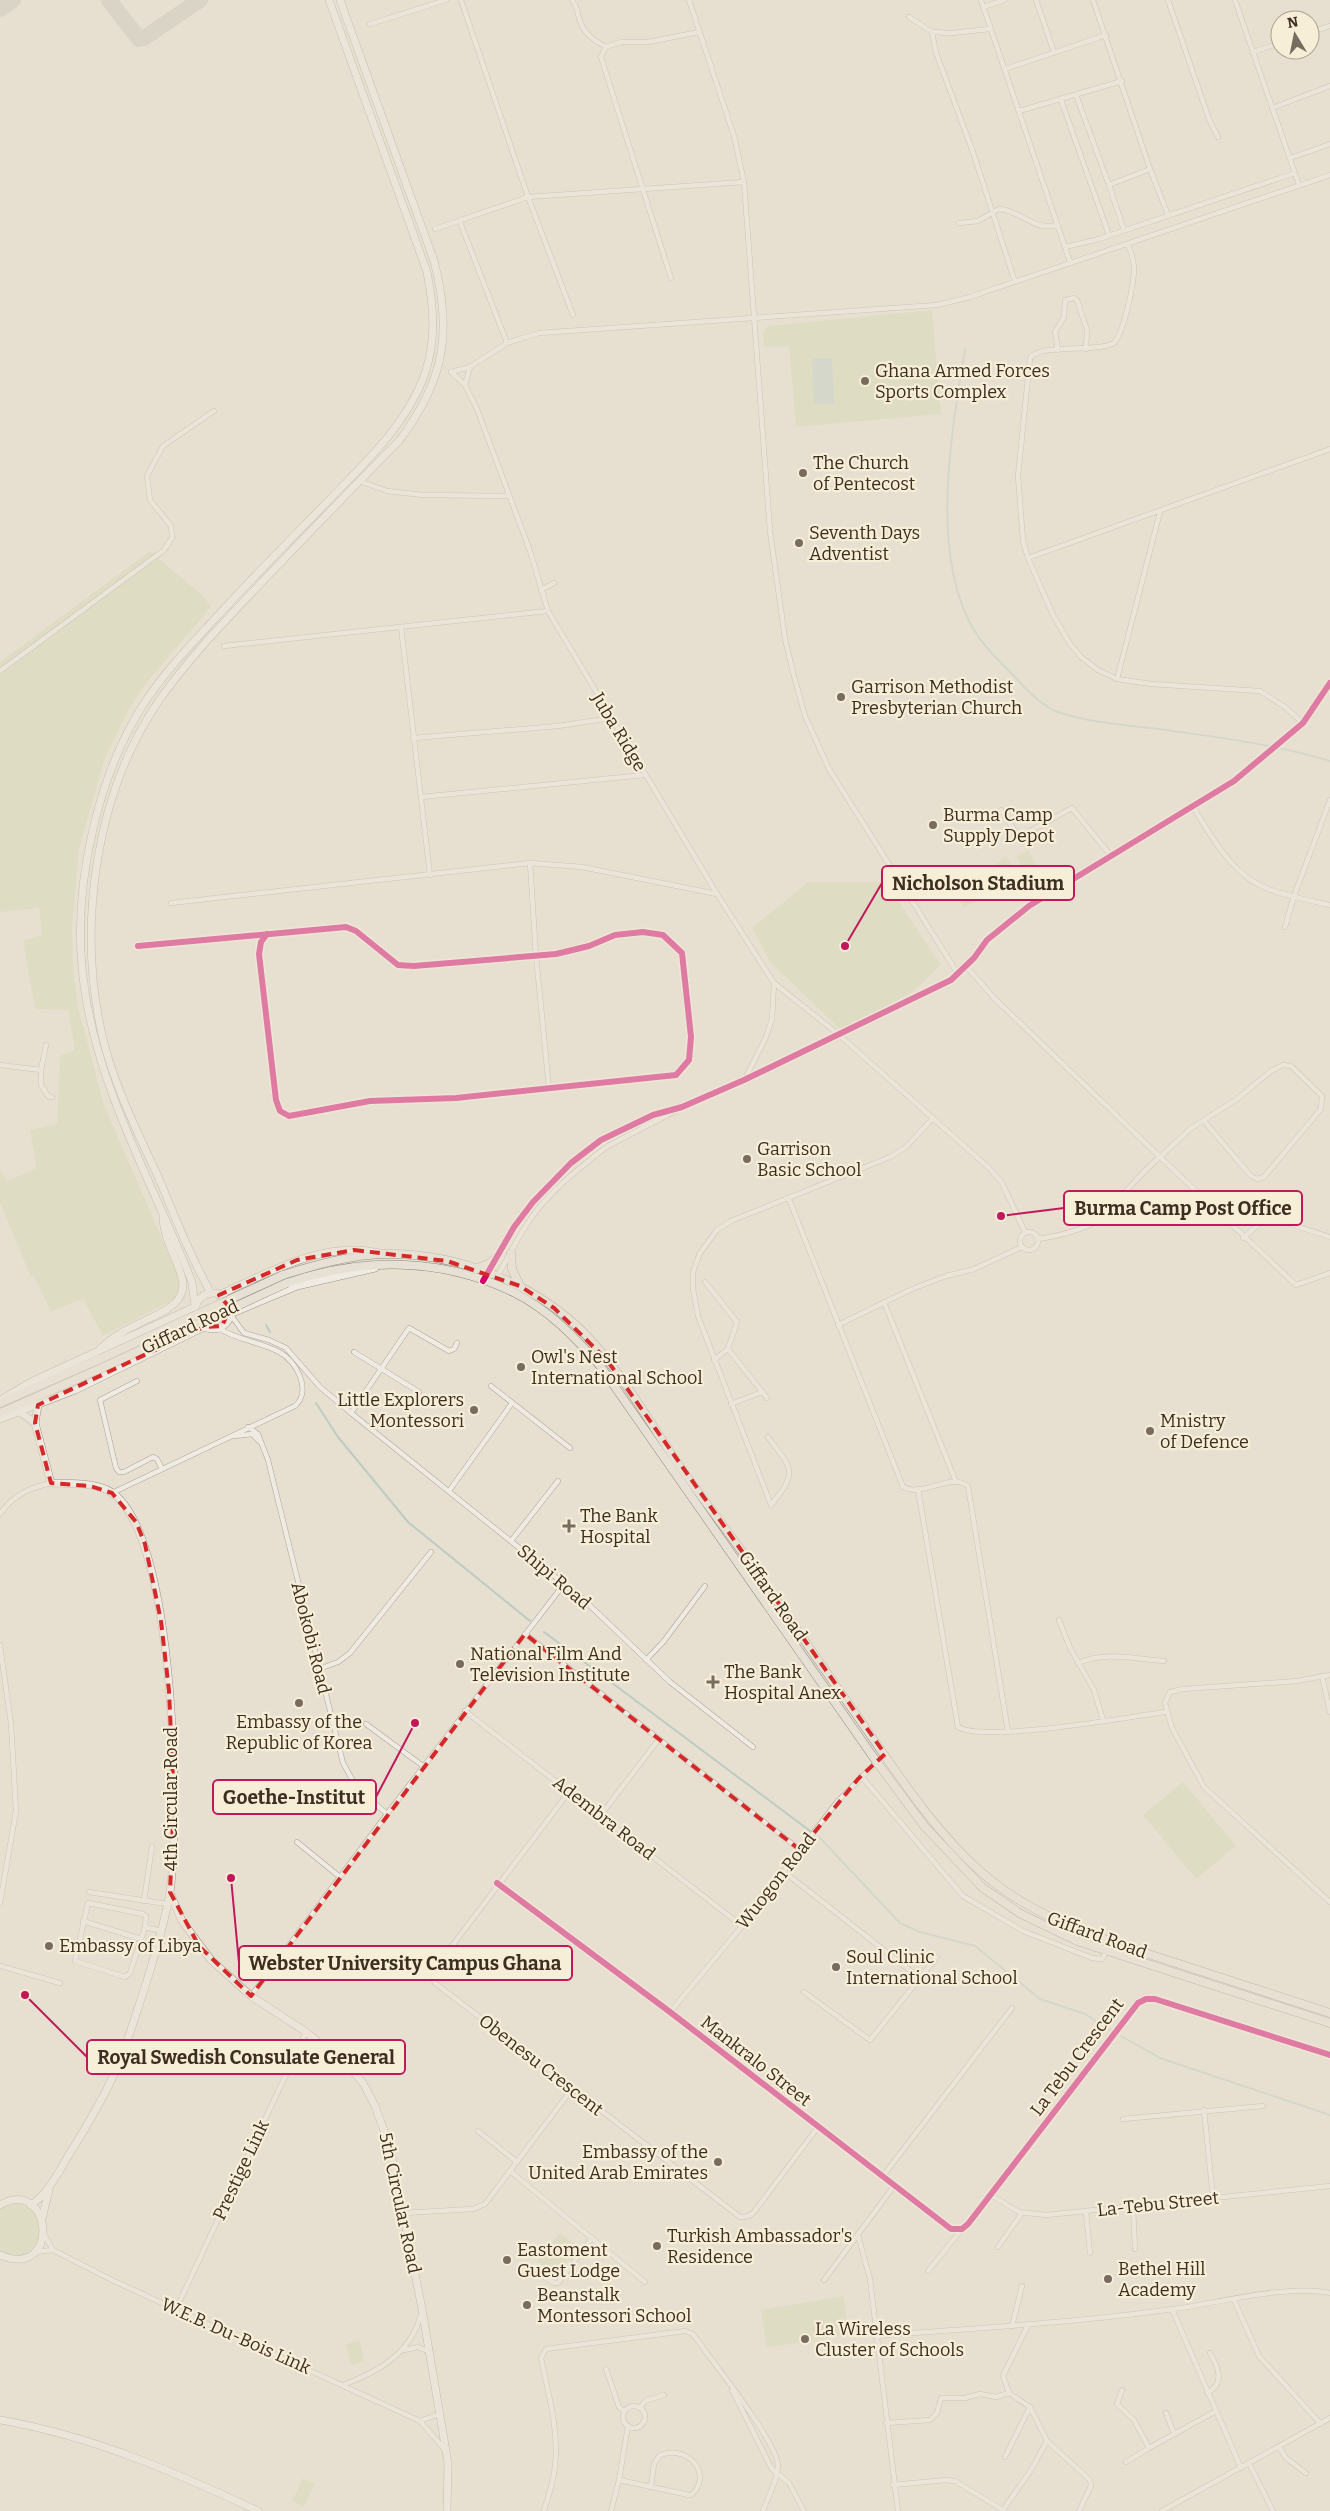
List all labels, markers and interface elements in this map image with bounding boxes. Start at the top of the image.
north arrow [1270,10,1320,60]
text: N [1286,13,1300,32]
place label: Ghana Armed Forces Sports Complex [875,360,1050,403]
marker: Ghana Armed Forces Sports Complex [859,375,871,387]
place label: The Church of Pentecost [813,452,916,495]
marker: The Church of Pentecost [797,467,809,479]
place label: Seventh Days Adventist [809,522,920,565]
marker: Seventh Days Adventist [793,537,805,549]
place label: Garrison Methodist Presbyterian Church [851,676,1022,719]
street label: Juba Ridge [586,688,651,775]
marker: Garrison Methodist Presbyterian Church [835,691,847,703]
place label: Burma Camp Supply Depot [943,804,1055,847]
marker: Burma Camp Supply Depot [927,819,939,831]
callout: Nicholson Stadium [882,866,1074,900]
text: Nicholson Stadium [892,872,1064,895]
place label: Garrison Basic School [757,1138,861,1181]
marker: Garrison Basic School [741,1153,753,1165]
callout: Burma Camp Post Office [1064,1191,1302,1225]
text: Burma Camp Post Office [1074,1197,1292,1220]
street label: Giffard Road [138,1295,242,1359]
place label: Owl's Nest International School [531,1346,703,1389]
marker: Owl's Nest International School [515,1361,527,1373]
place label: Little Explorers Montessori [337,1389,464,1432]
marker: Little Explorers Montessori [468,1404,480,1416]
place label: Mnistry of Defence [1160,1410,1249,1453]
marker: Mnistry of Defence [1144,1425,1156,1437]
place label: The Bank Hospital [580,1505,658,1548]
marker: The Bank Hospital [562,1519,576,1533]
street label: Shipi Road [513,1540,596,1614]
street label: Giffard Road [734,1547,812,1645]
street label: Abokobi Road [286,1580,336,1697]
place label: National Film And Television Institute [470,1643,630,1686]
marker: National Film And Television Institute [454,1658,466,1670]
place label: The Bank Hospital Anex [724,1661,841,1704]
marker: The Bank Hospital Anex [706,1675,720,1689]
marker: Embassy of the Republic of Korea [293,1697,305,1709]
place label: Embassy of the Republic of Korea [226,1711,373,1754]
street label: 4th Circular Road [160,1726,182,1871]
street label: Adembra Road [549,1771,660,1865]
callout: Goethe-Institut [213,1780,376,1814]
text: Goethe-Institut [223,1786,366,1809]
street label: Wuogon Road [731,1828,821,1934]
street label: Giffard Road [1044,1907,1150,1963]
place label: Embassy of Libya [59,1935,202,1957]
marker: Embassy of Libya [43,1940,55,1952]
callout: Webster University Campus Ghana [239,1946,572,1980]
place label: Soul Clinic International School [846,1946,1018,1989]
text: Webster University Campus Ghana [248,1952,562,1975]
marker: Soul Clinic International School [830,1961,842,1973]
street label: La Tebu Crescent [1026,1993,1129,2120]
street label: Obenesu Crescent [474,2010,608,2121]
street label: Mankralo Street [696,2011,816,2111]
callout: Royal Swedish Consulate General [87,2040,405,2074]
text: Royal Swedish Consulate General [97,2046,395,2069]
street label: Prestige Link [208,2116,274,2224]
street label: 5th Circular Road [374,2131,426,2276]
place label: Embassy of the United Arab Emirates [528,2141,708,2184]
marker: Embassy of the United Arab Emirates [712,2156,724,2168]
street label: La-Tebu Street [1096,2187,1220,2221]
place label: Turkish Ambassador's Residence [667,2225,852,2268]
place label: Eastoment Guest Lodge [517,2239,620,2282]
marker: Turkish Ambassador's Residence [651,2240,663,2252]
marker: Eastoment Guest Lodge [501,2254,513,2266]
place label: Bethel Hill Academy [1118,2258,1205,2301]
marker: Bethel Hill Academy [1102,2273,1114,2285]
place label: Beanstalk Montessori School [537,2284,691,2327]
street label: W.E.B. Du-Bois Link [158,2293,315,2379]
marker: Beanstalk Montessori School [521,2299,533,2311]
place label: La Wireless Cluster of Schools [815,2318,964,2361]
marker: La Wireless Cluster of Schools [799,2333,811,2345]

